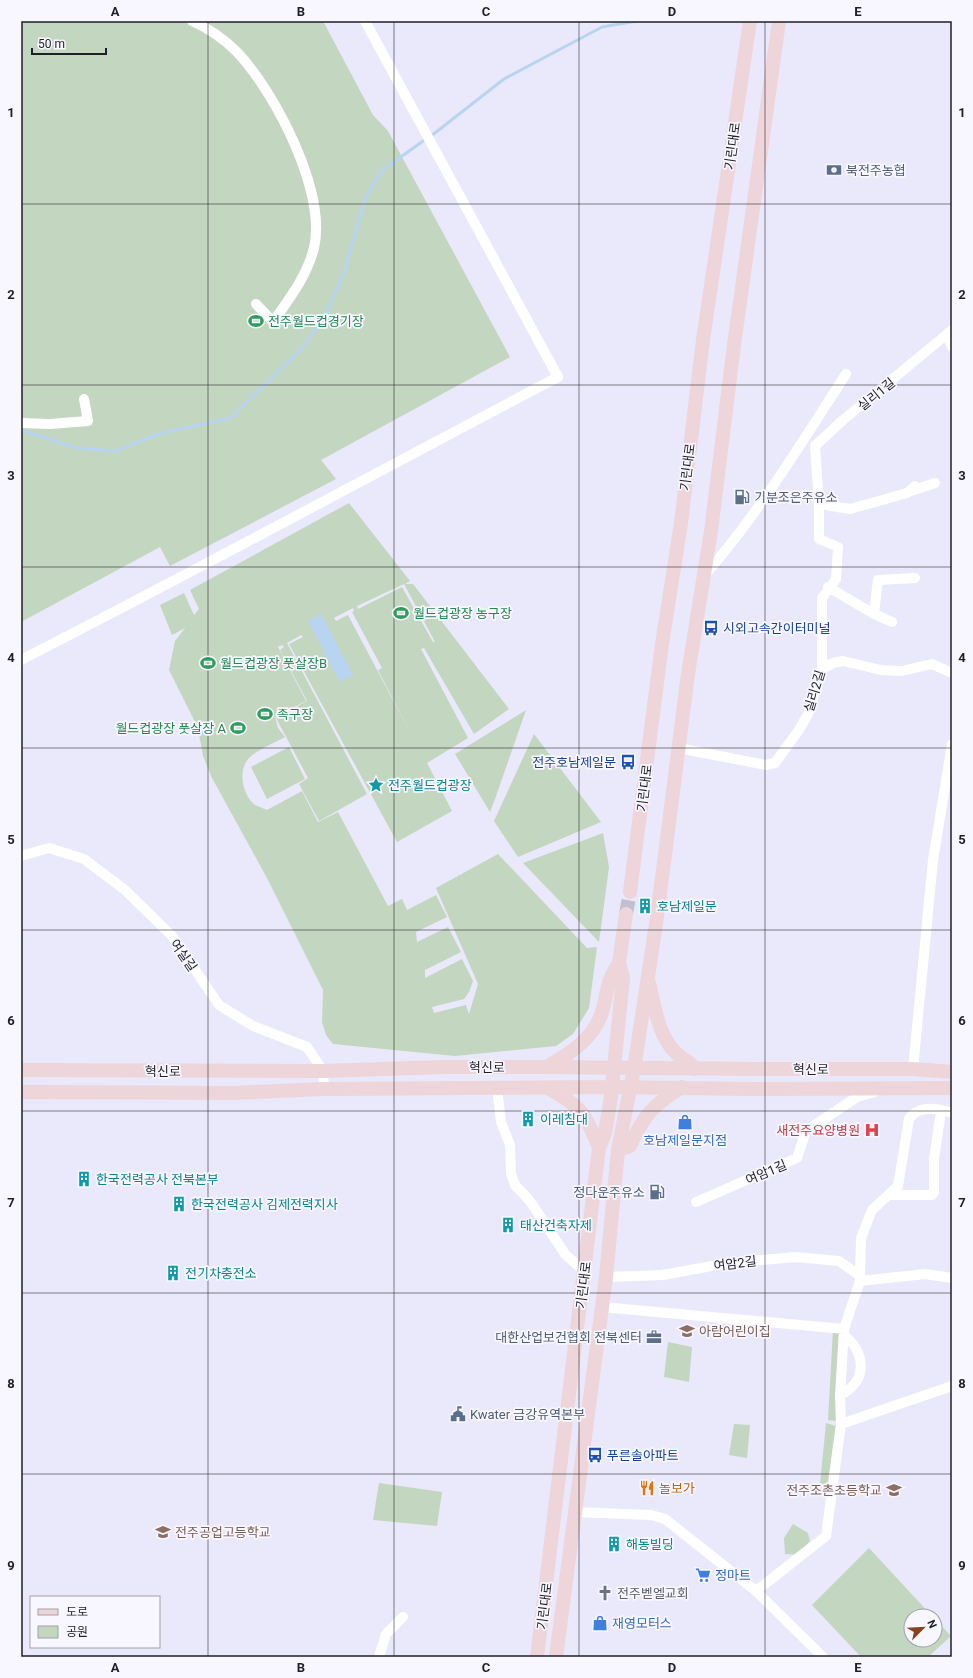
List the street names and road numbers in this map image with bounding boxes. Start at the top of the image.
street label: 기린대로 [722,121,743,171]
street label: 실리1길 [855,375,898,414]
street label: 기린대로 [677,442,698,492]
street label: 실리2길 [801,668,828,714]
street label: 기린대로 [634,763,655,813]
street label: 여실길 [167,936,200,974]
street label: 혁신로 [469,1060,505,1075]
street label: 혁신로 [793,1062,829,1077]
street label: 혁신로 [145,1064,181,1079]
street label: 여암1길 [743,1157,789,1188]
street label: 여암2길 [713,1253,757,1274]
street label: 기린대로 [573,1260,594,1310]
street label: 기린대로 [534,1581,555,1631]

